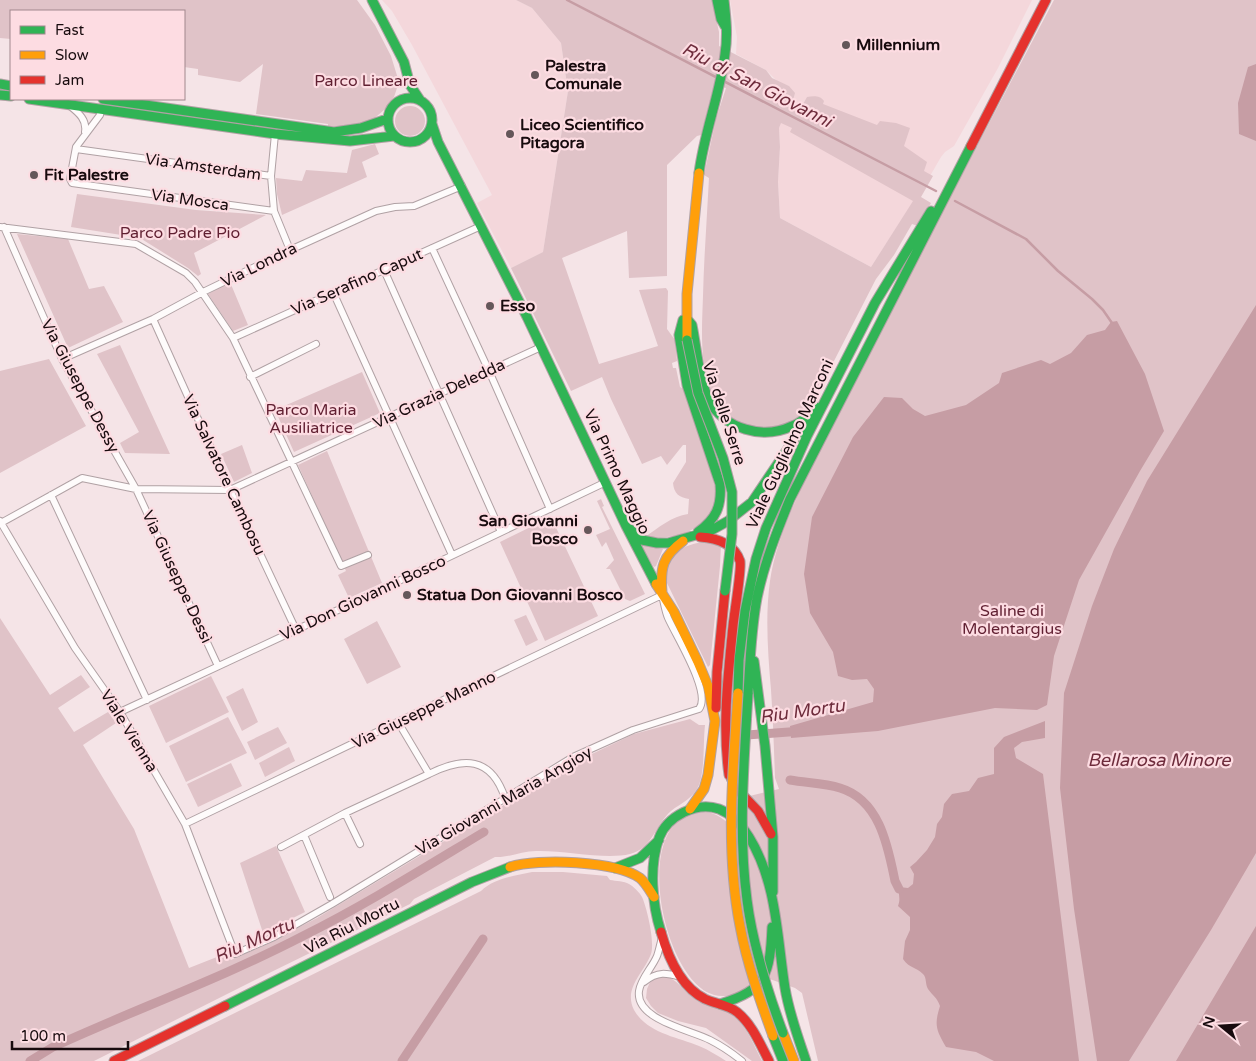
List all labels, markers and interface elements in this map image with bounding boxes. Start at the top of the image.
legend [10,10,185,100]
text: Fast [55,21,85,39]
place label: Millennium [856,35,940,55]
water label: Riu di San Giovanni [678,38,838,133]
marker: Millennium [840,39,852,51]
text: Slow [55,46,89,64]
place label: Palestra Comunale [545,56,622,94]
marker: Palestra Comunale [529,69,541,81]
text: Jam [55,71,84,89]
park label: Parco Lineare [314,71,418,91]
place label: Liceo Scientifico Pitagora [520,115,644,153]
marker: Liceo Scientifico Pitagora [504,128,516,140]
street label: Via Amsterdam [144,149,262,185]
place label: Fit Palestre [44,165,129,185]
marker: Fit Palestre [28,169,40,181]
street label: Via Mosca [150,185,230,215]
park label: Parco Padre Pio [120,223,240,243]
street label: Via Londra [218,238,300,292]
street label: Via Serafino Caput [288,244,426,320]
place label: Esso [500,296,535,316]
marker: Esso [484,300,496,312]
street label: Via Giuseppe Dessy [36,316,124,457]
street label: Via Grazia Deledda [370,355,508,433]
street label: Viale Guglielmo Marconi [742,356,838,532]
street label: Via delle Serre [698,358,750,468]
street label: Via Salvatore Cambosu [178,391,270,559]
park label: Parco Maria Ausiliatrice [265,400,357,438]
street label: Via Primo Maggio [579,406,655,538]
street label: Via Giuseppe Dessì [137,507,217,647]
place label: San Giovanni Bosco [479,511,578,549]
marker: San Giovanni Bosco [582,524,594,536]
street label: Via Don Giovanni Bosco [277,551,449,645]
place label: Statua Don Giovanni Bosco [417,585,623,605]
marker: Statua Don Giovanni Bosco [401,589,413,601]
park label: Saline di Molentargius [962,601,1062,639]
street label: Via Giuseppe Manno [349,666,499,754]
street label: Viale Vienna [96,686,162,776]
water label: Riu Mortu [758,694,847,728]
street label: Via Giovanni Maria Angioy [412,742,596,860]
water label: Bellarosa Minore [1087,749,1231,771]
street label: Via Riu Mortu [301,893,403,959]
water label: Riu Mortu [210,912,299,967]
north arrow [1196,1001,1246,1051]
text: N [1199,1014,1219,1030]
scale bar [12,1018,129,1050]
text: 100 m [20,1027,66,1045]

